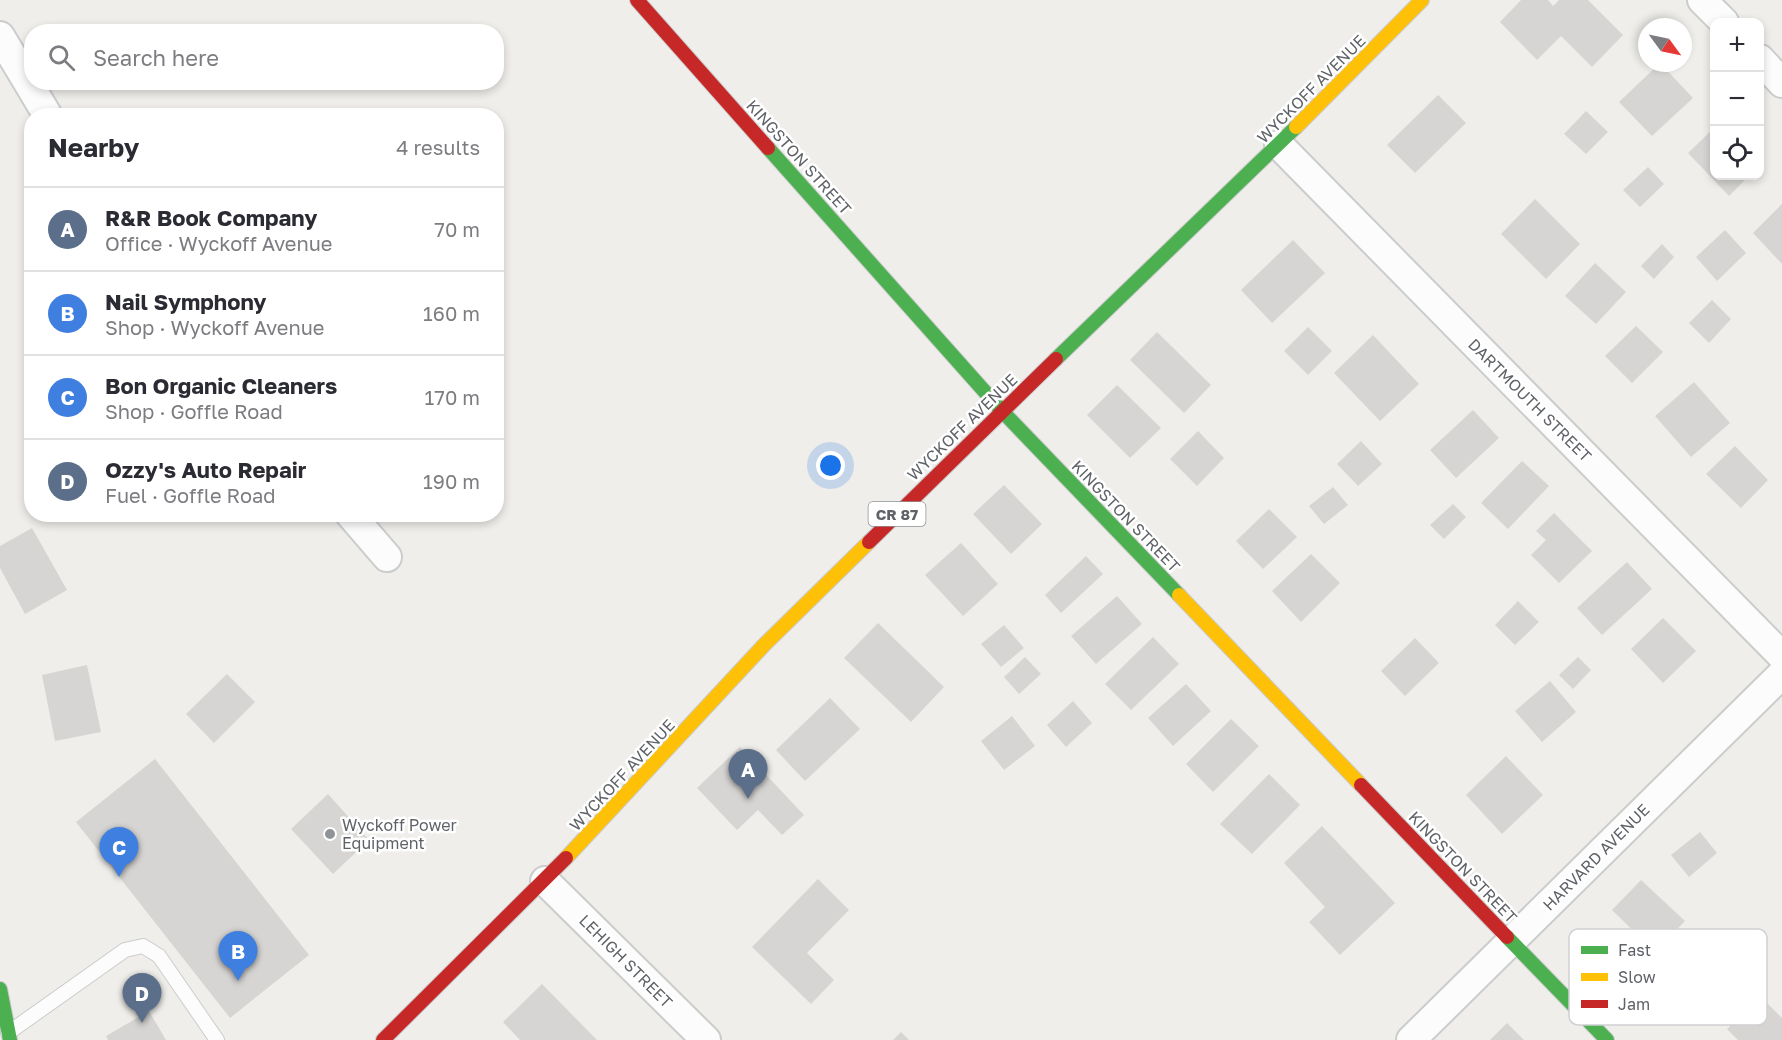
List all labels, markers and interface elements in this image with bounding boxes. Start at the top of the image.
north arrow [1638,18,1692,72]
map controls [1710,18,1764,180]
button: + [1710,18,1764,72]
search box [24,24,504,90]
street label: WYCKOFF AVENUE [1253,31,1369,147]
icon: search [45,41,78,74]
text: Search here [93,44,219,71]
button: − [1710,72,1764,126]
street label: KINGSTON STREET [742,95,856,219]
button: locate [1710,126,1764,180]
text: Nearby [48,132,139,163]
text: 4 results [396,135,480,159]
text: R&R Book Company [105,204,317,231]
text: A [60,217,75,241]
text: 70 m [434,217,480,241]
text: Office · Wyckoff Avenue [105,231,332,255]
text: Nail Symphony [105,288,267,315]
text: B [60,301,75,325]
text: 160 m [423,301,480,325]
text: Shop · Wyckoff Avenue [105,315,324,339]
street label: DARTMOUTH STREET [1464,334,1596,466]
street label: WYCKOFF AVENUE [903,369,1021,485]
text: Bon Organic Cleaners [105,372,337,399]
text: C [60,385,75,409]
text: 170 m [425,385,480,409]
text: Shop · Goffle Road [105,399,283,423]
your location [816,451,845,480]
text: Ozzy's Auto Repair [105,456,306,483]
street label: KINGSTON STREET [1068,456,1185,576]
text: D [60,469,75,493]
text: 190 m [423,469,480,493]
text: Fuel · Goffle Road [105,483,276,507]
road number: CR 87 [868,502,926,526]
street label: WYCKOFF AVENUE [565,715,679,835]
pin: A [728,750,768,799]
street label: HARVARD AVENUE [1538,799,1654,915]
street label: KINGSTON STREET [1405,807,1522,927]
place label: Wyckoff Power Equipment [342,815,457,853]
marker: Wyckoff Power Equipment [323,827,337,841]
pin: C [100,828,138,877]
street label: LEHIGH STREET [575,910,677,1012]
legend [1569,929,1767,1025]
pin: B [218,932,258,981]
text: Fast [1618,940,1651,960]
text: Slow [1618,967,1656,987]
pin: D [122,974,162,1023]
text: Jam [1618,994,1650,1014]

